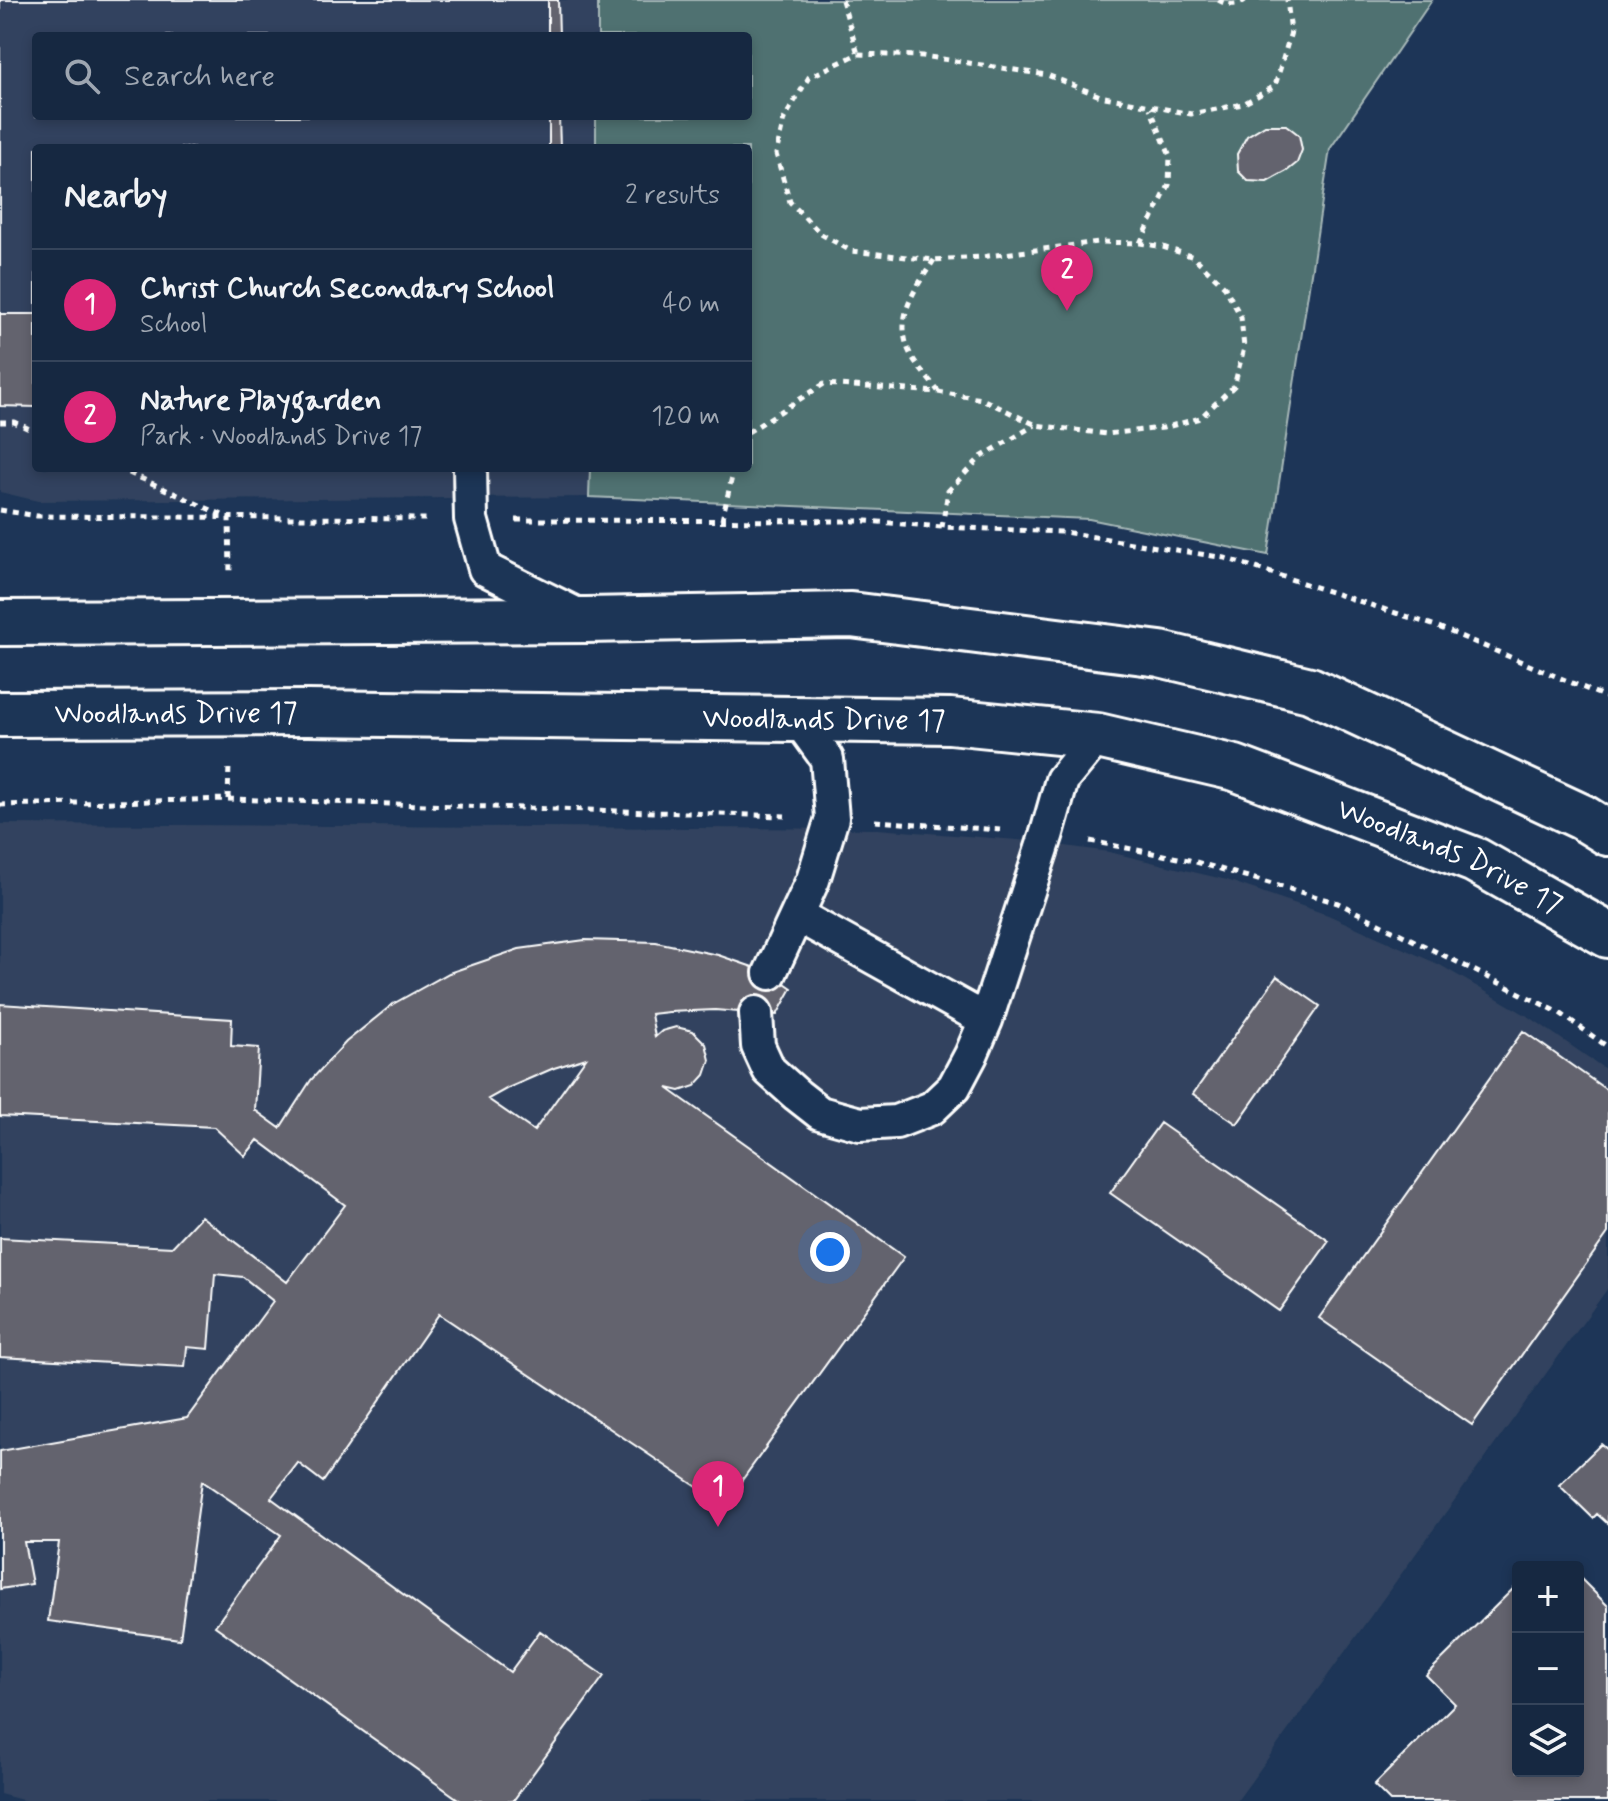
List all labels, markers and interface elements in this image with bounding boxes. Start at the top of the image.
search box [32,32,752,120]
icon: search [60,54,104,98]
text: Search here [124,57,275,96]
text: Nearby [64,174,168,219]
text: 2 results [625,179,720,213]
pin: 2 [1041,245,1093,311]
text: Christ Church Secondary School [140,269,554,308]
text: 1 [84,288,96,322]
text: 40 m [662,288,720,322]
text: School [140,308,207,342]
text: Nature Playgarden [140,381,382,420]
text: 2 [84,400,96,434]
text: 120 m [651,400,720,434]
text: Park · Woodlands Drive 17 [140,420,422,454]
street label: Woodlands Drive 17 [54,694,298,733]
street label: Woodlands Drive 17 [702,698,946,740]
street label: Woodlands Drive 17 [1332,789,1569,925]
your location [810,1232,850,1272]
pin: 1 [692,1461,744,1527]
map controls [1512,1561,1584,1777]
button: + [1512,1561,1584,1633]
button: − [1512,1633,1584,1705]
button: layers [1512,1705,1584,1777]

